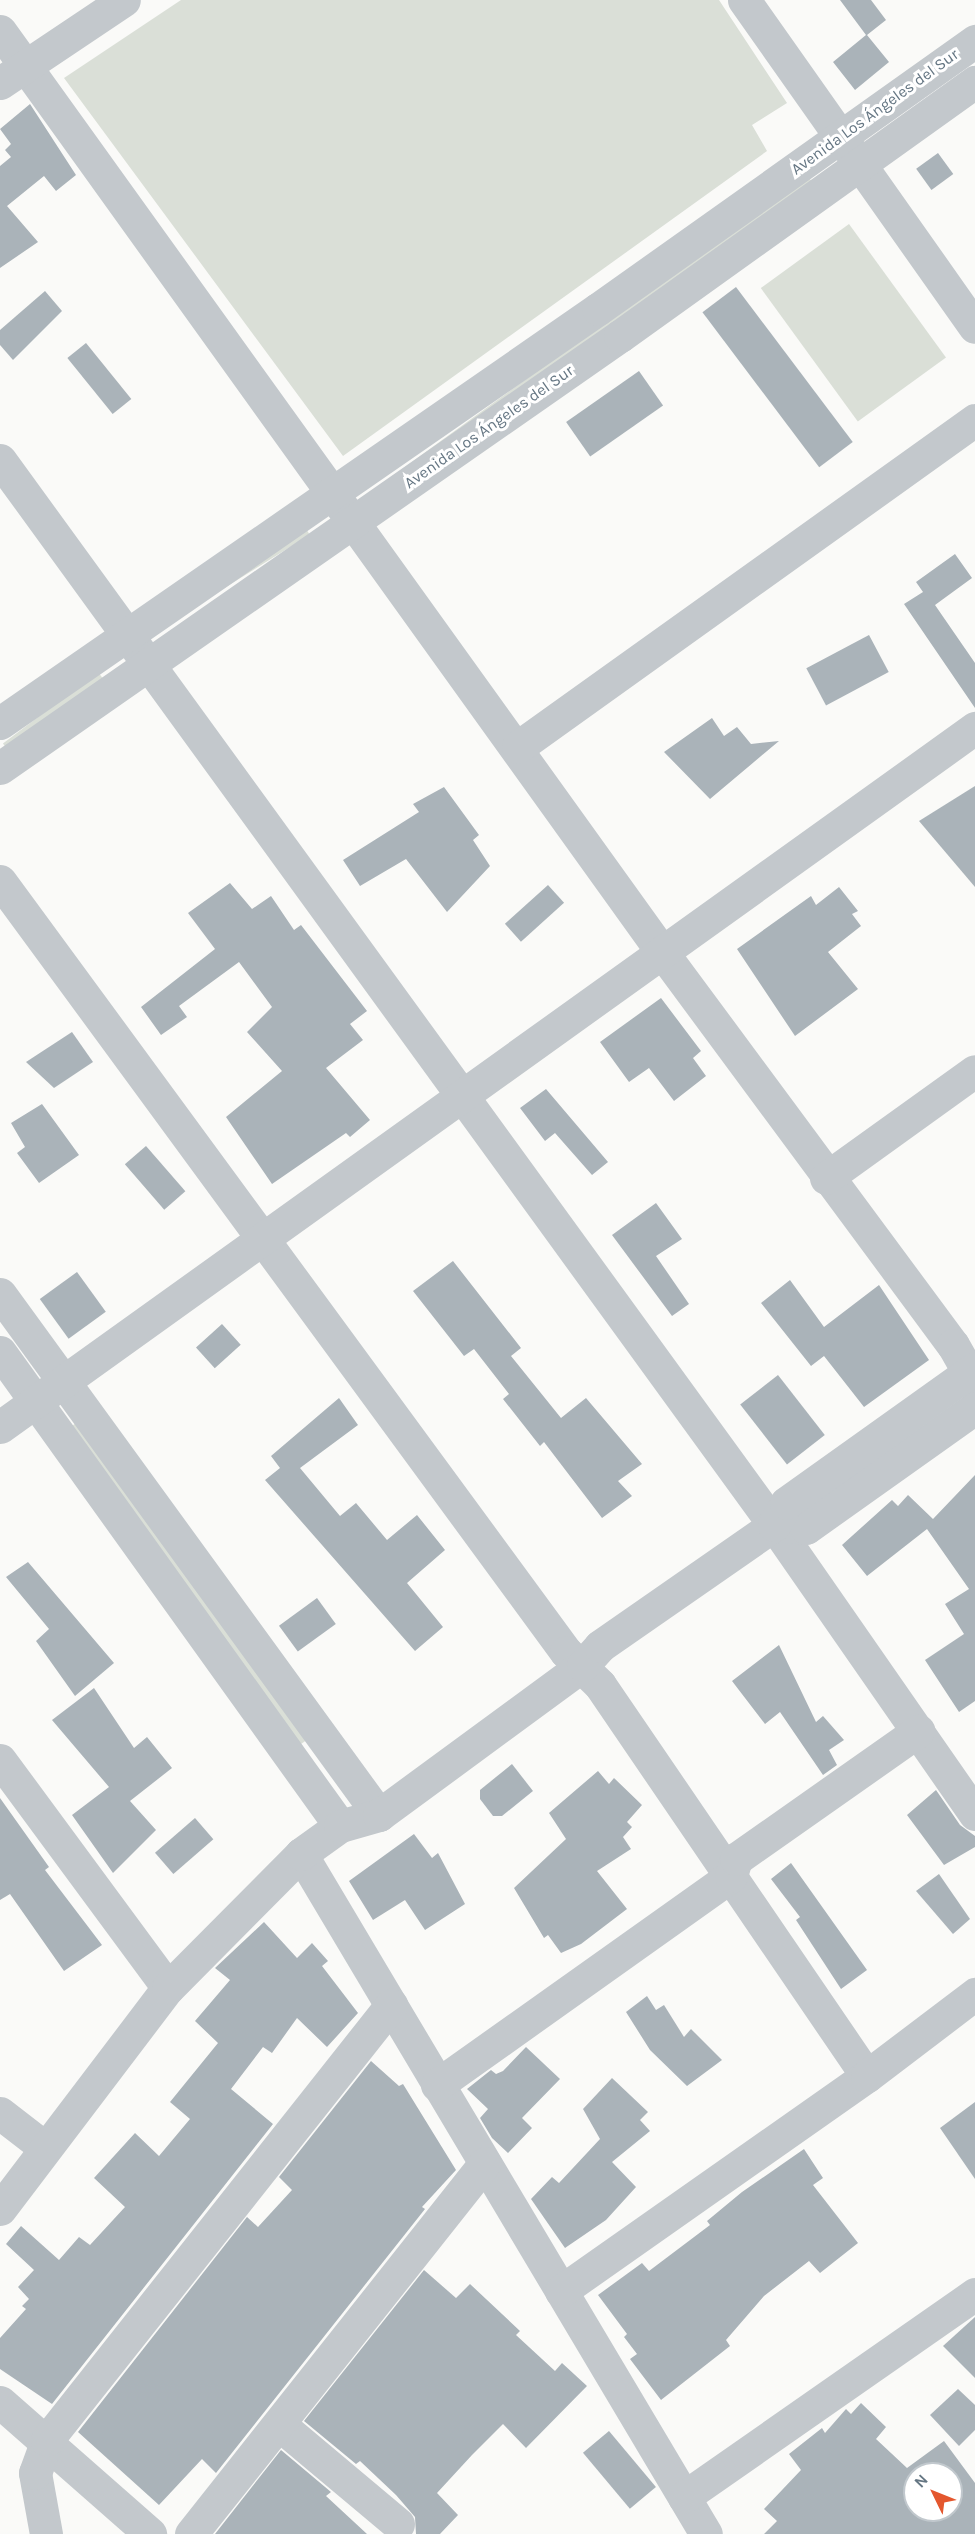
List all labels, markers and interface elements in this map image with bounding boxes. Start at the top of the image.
street label: Avenida Los Ángeles del Sur [788,45,962,179]
street label: Avenida Los Ángeles del Sur [401,361,577,493]
north arrow [903,2462,963,2522]
text: N [910,2470,932,2491]

